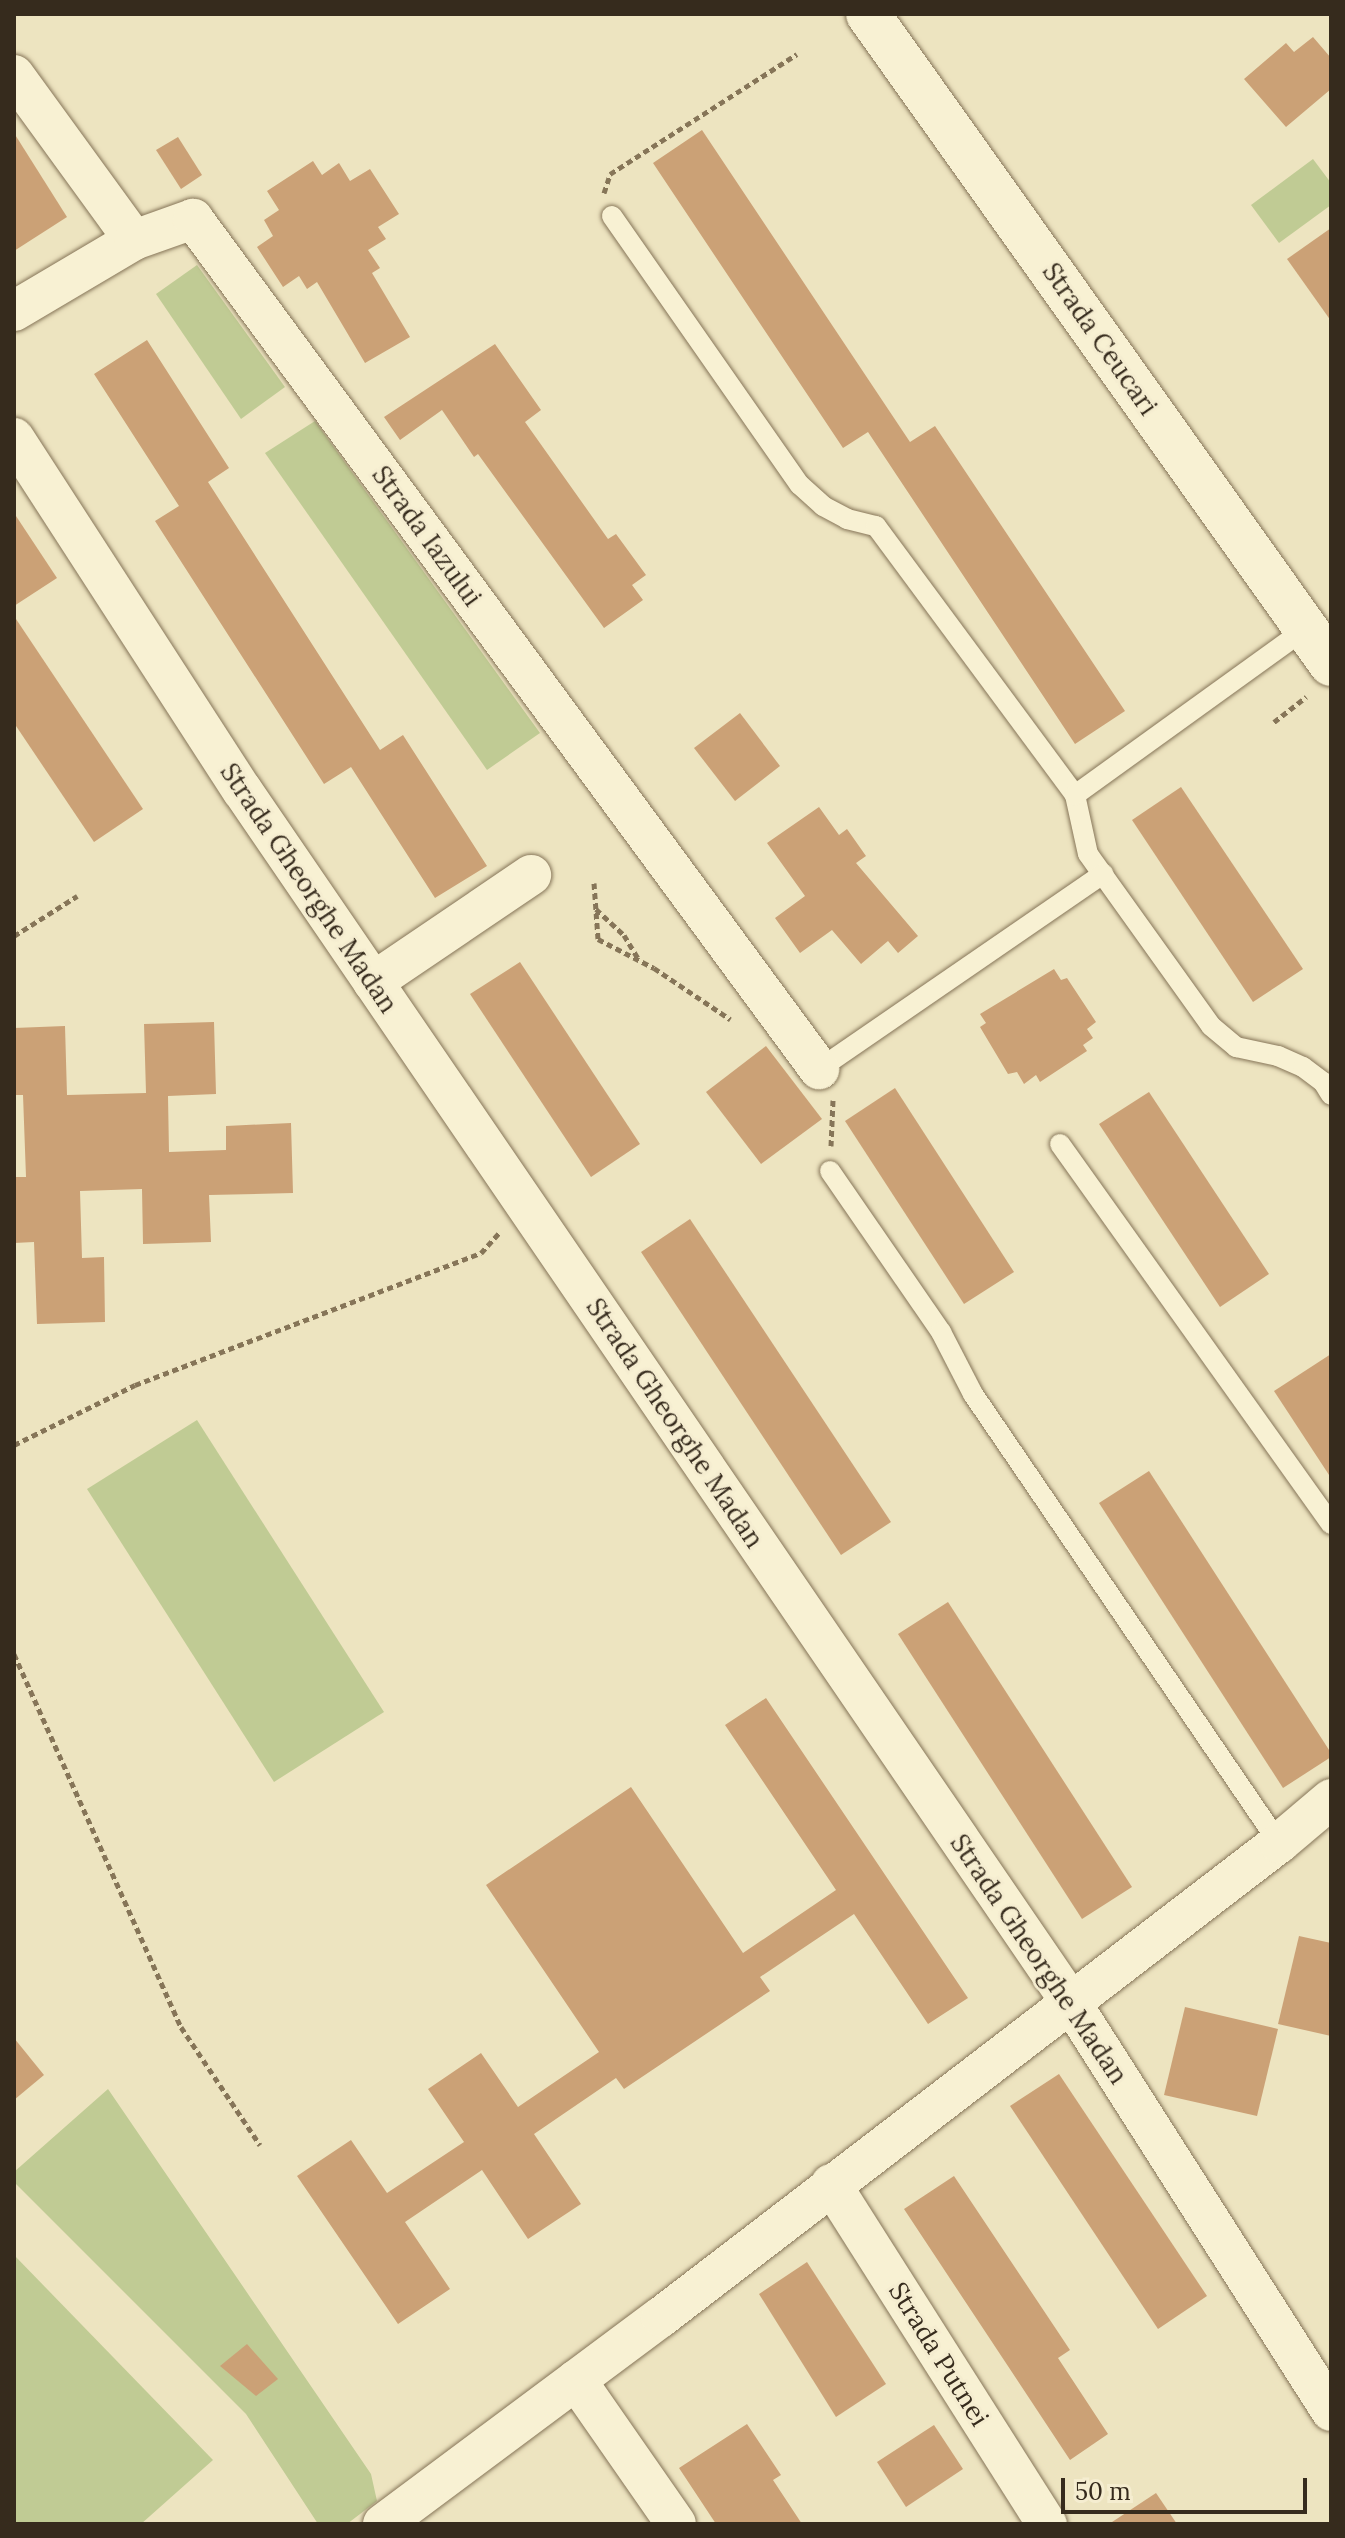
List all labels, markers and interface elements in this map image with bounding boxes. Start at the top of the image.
street label: Strada Ceucari [1036,257,1164,421]
street label: Strada Iazului [366,460,488,612]
street label: Strada Gheorghe Madan [214,757,404,1019]
street label: Strada Gheorghe Madan [580,1292,770,1554]
street label: Strada Gheorghe Madan [944,1828,1134,2090]
street label: Strada Putnei [882,2276,996,2432]
scale bar [1065,2462,1311,2512]
text: 50 m [1075,2476,1131,2507]

